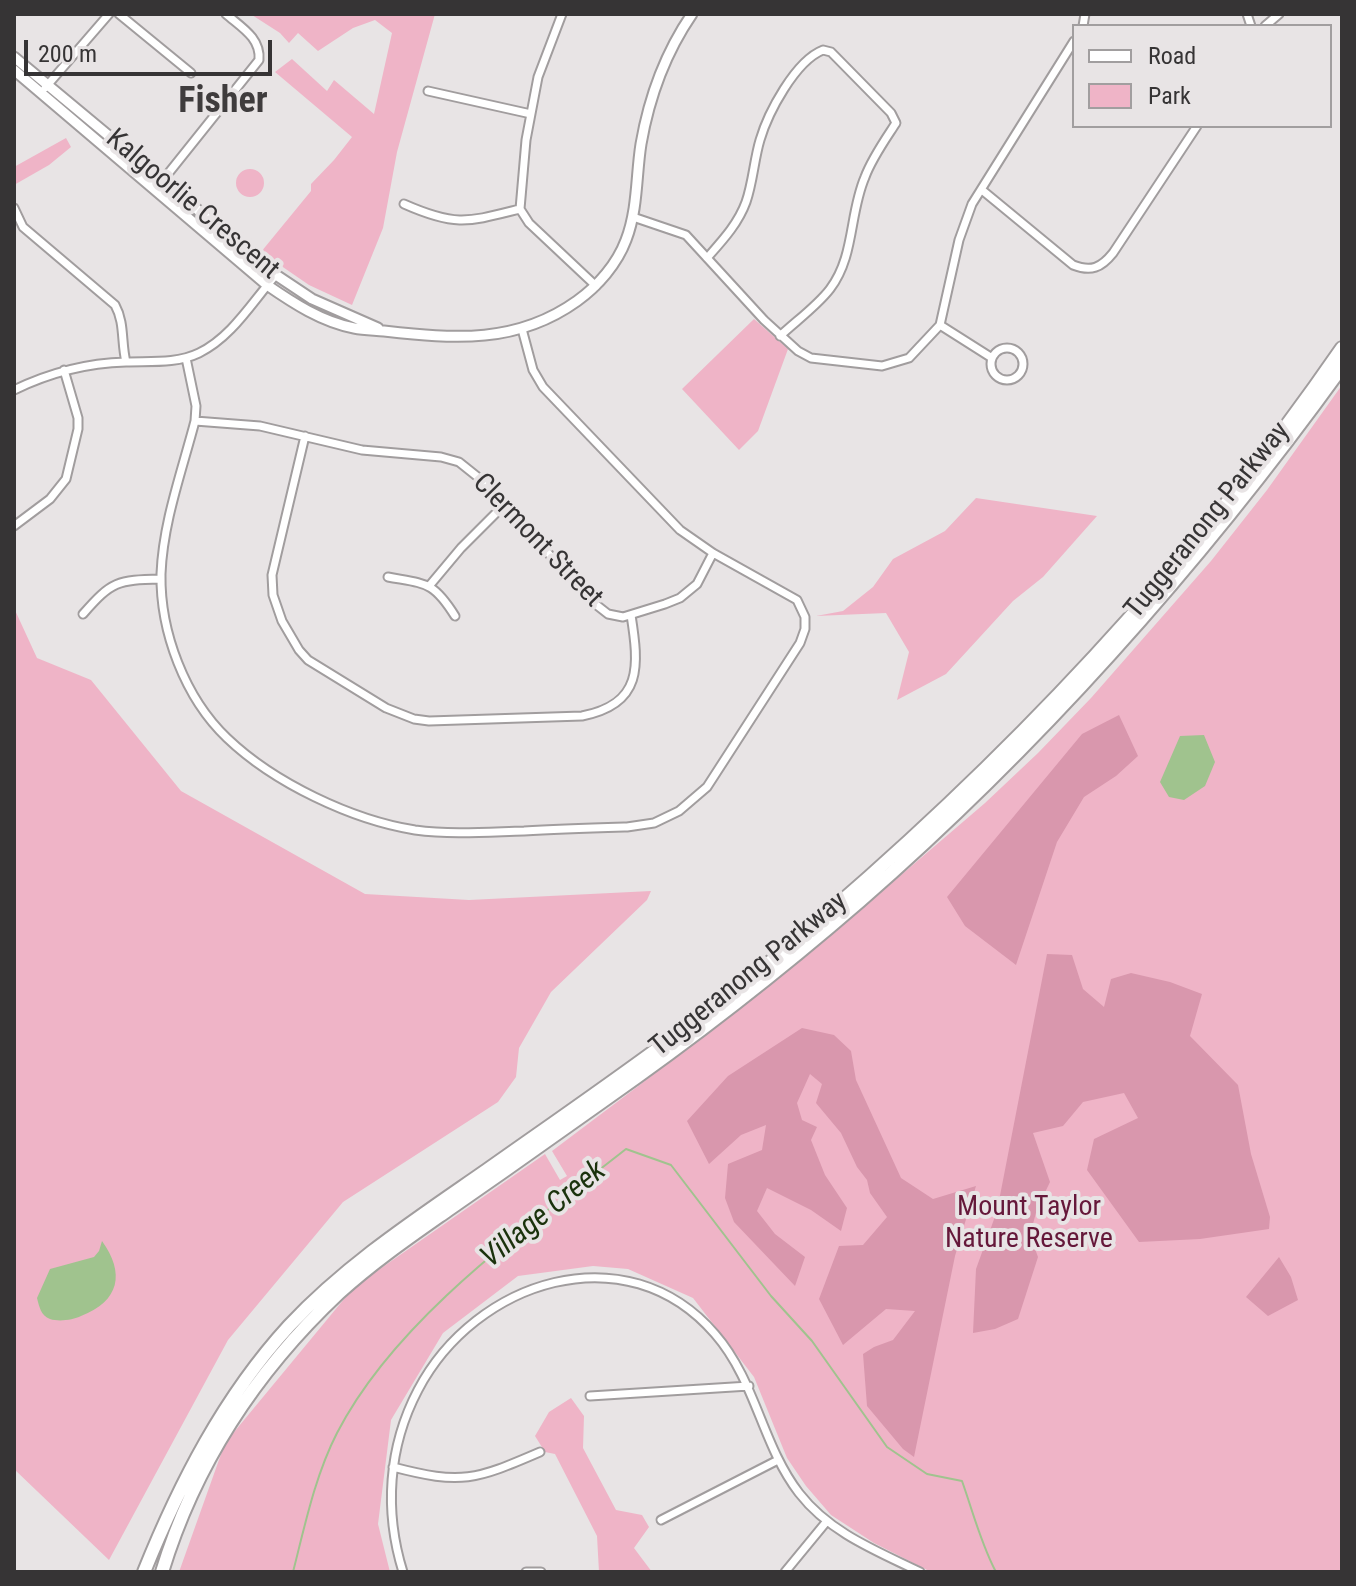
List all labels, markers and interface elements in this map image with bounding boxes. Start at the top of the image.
scale bar [28,24,276,74]
legend [1072,24,1332,128]
text: 200 m [38,40,97,68]
text: Road [1148,42,1196,70]
district label: Fisher [178,81,268,125]
text: Park [1148,82,1191,110]
street label: Kalgoorlie Crescent [99,123,285,287]
street label: Tuggeranong Parkway [1118,416,1298,626]
street label: Clermont Street [465,467,609,615]
street label: Tuggeranong Parkway [644,885,854,1065]
water label: Village Creek [474,1154,614,1276]
park label: Mount Taylor Nature Reserve [945,1191,1113,1257]

